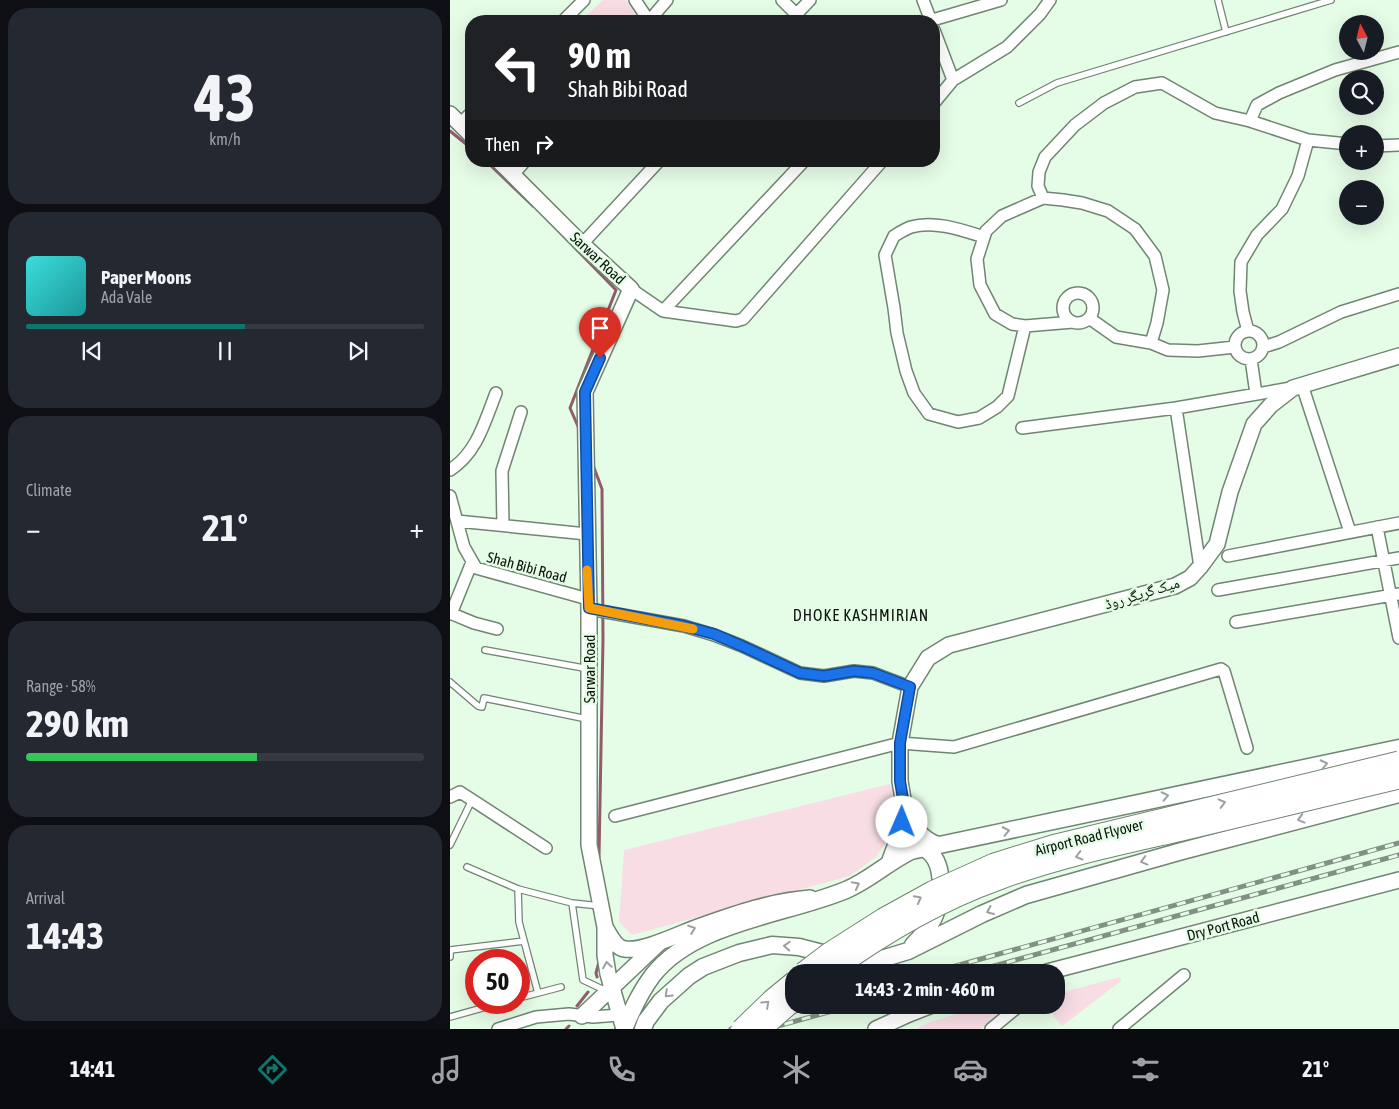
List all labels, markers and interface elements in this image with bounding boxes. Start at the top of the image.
north arrow [1339,15,1384,60]
map controls [1339,15,1384,225]
icon: left [485,35,550,100]
text: 90 m [568,35,631,75]
text: 43 [194,60,256,135]
button: search [1339,70,1384,115]
text: Shah Bibi Road [568,76,688,102]
button: + [1339,125,1384,170]
text: km/h [209,130,241,148]
icon: right [530,130,558,158]
text: Then [485,133,520,155]
button: − [1339,180,1384,225]
street label: Sarwar Road [567,228,629,288]
text: Paper Moons [101,266,191,288]
text: Ada Vale [101,288,152,306]
pin [579,307,621,358]
icon: arrive [586,314,614,342]
icon: previous [78,337,106,365]
icon: pause [211,337,239,365]
icon: next [344,337,372,365]
text: Climate [26,481,72,499]
text: 21° [202,506,248,549]
text: − [26,512,41,544]
text: + [409,512,424,544]
street label: Shah Bibi Road [485,548,569,586]
street label: میک گریگر روڈ [1103,574,1182,613]
district label: DHOKE KASHMIRIAN [793,606,929,624]
street label: Sarwar Road [581,635,598,703]
text: Range · 58% [26,677,96,695]
text: 290 km [26,702,129,745]
one-way arrow [1320,759,1329,769]
one-way arrow [1161,792,1169,802]
position arrow [875,795,927,847]
one-way arrow [1217,798,1226,809]
one-way arrow [1296,813,1305,824]
street label: Airport Road Flyover [1033,815,1145,859]
one-way arrow [1002,826,1011,837]
one-way arrow [1075,850,1084,861]
one-way arrow [1140,856,1149,866]
one-way arrow [851,881,860,891]
text: Arrival [26,889,65,907]
one-way arrow [912,895,921,905]
one-way arrow [986,905,994,915]
street label: Dry Port Road [1185,908,1261,944]
text: 14:43 [26,914,104,957]
one-way arrow [687,925,696,935]
one-way arrow [783,941,791,952]
speed limit sign: 50 [465,949,530,1014]
one-way arrow [602,961,612,969]
text: 14:43 · 2 min · 460 m [855,978,995,1000]
one-way arrow [665,988,674,997]
one-way arrow [761,1001,770,1010]
icon: directions [255,1052,290,1087]
icon: music [429,1052,464,1087]
icon: phone [604,1052,639,1087]
icon: climate [779,1052,814,1087]
icon: car [953,1052,988,1087]
icon: filters [1128,1052,1163,1087]
text: 14:41 [70,1056,115,1082]
text: 21° [1302,1056,1329,1082]

